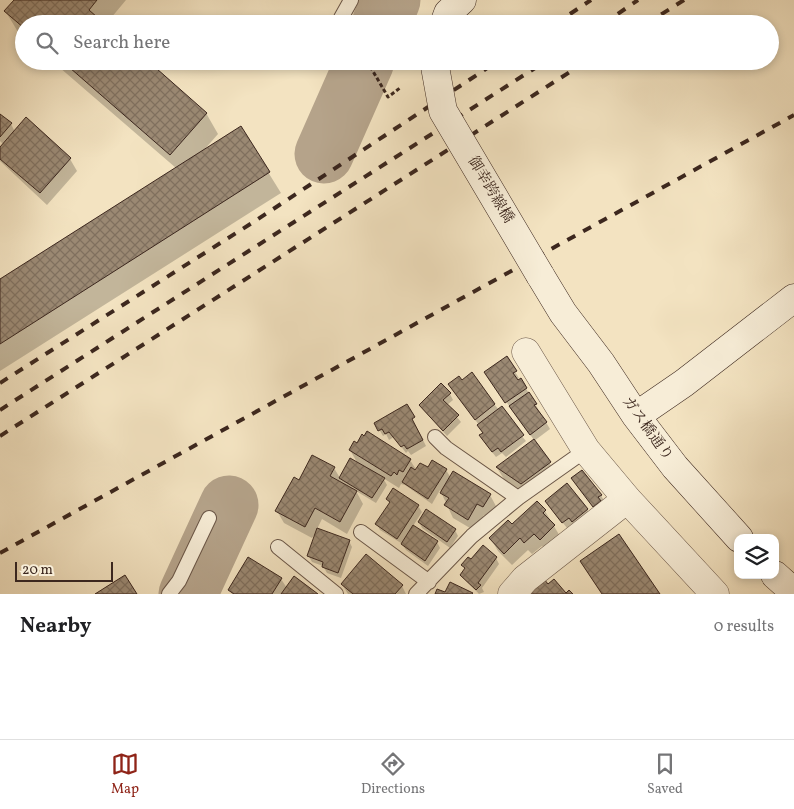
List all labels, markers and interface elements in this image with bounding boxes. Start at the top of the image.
search box [15,15,779,70]
icon: search [33,29,61,57]
text: Search here [73,30,170,56]
street label: 御幸跨線橋 [462,152,518,228]
street label: ガス橋通り [616,392,678,466]
map controls [734,534,779,579]
button: layers [734,534,779,579]
scale bar [15,559,112,582]
text: 20 m [22,561,53,580]
text: Nearby [20,612,91,641]
text: 0 results [714,616,774,638]
tab: Map [111,750,139,799]
tab: Directions [361,750,425,799]
tab: Saved [647,750,683,799]

